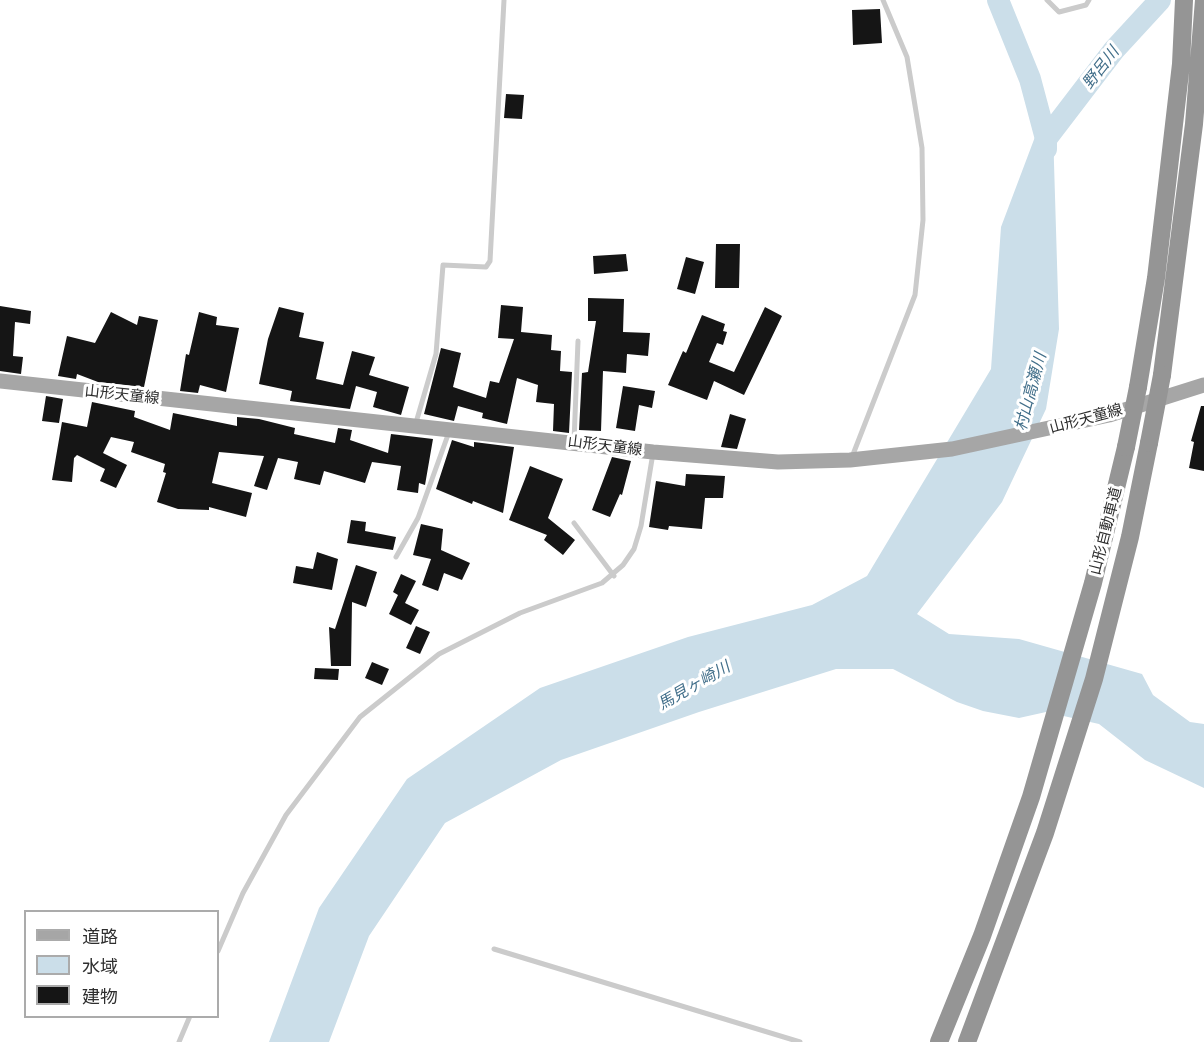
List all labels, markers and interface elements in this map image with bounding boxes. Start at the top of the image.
water label: 野呂川 [1079,43,1123,93]
water label: 村山高瀬川 [1011,351,1051,433]
street label: 山形天童線 [84,382,160,408]
street label: 山形天童線 [1047,401,1125,437]
street label: 山形天童線 [567,432,643,460]
street label: 山形自動車道 [1086,485,1126,577]
water label: 馬見ヶ崎川 [655,658,733,714]
legend [24,910,219,1018]
text: 道路 [82,926,118,947]
text: 水域 [82,956,118,977]
text: 建物 [82,986,118,1007]

